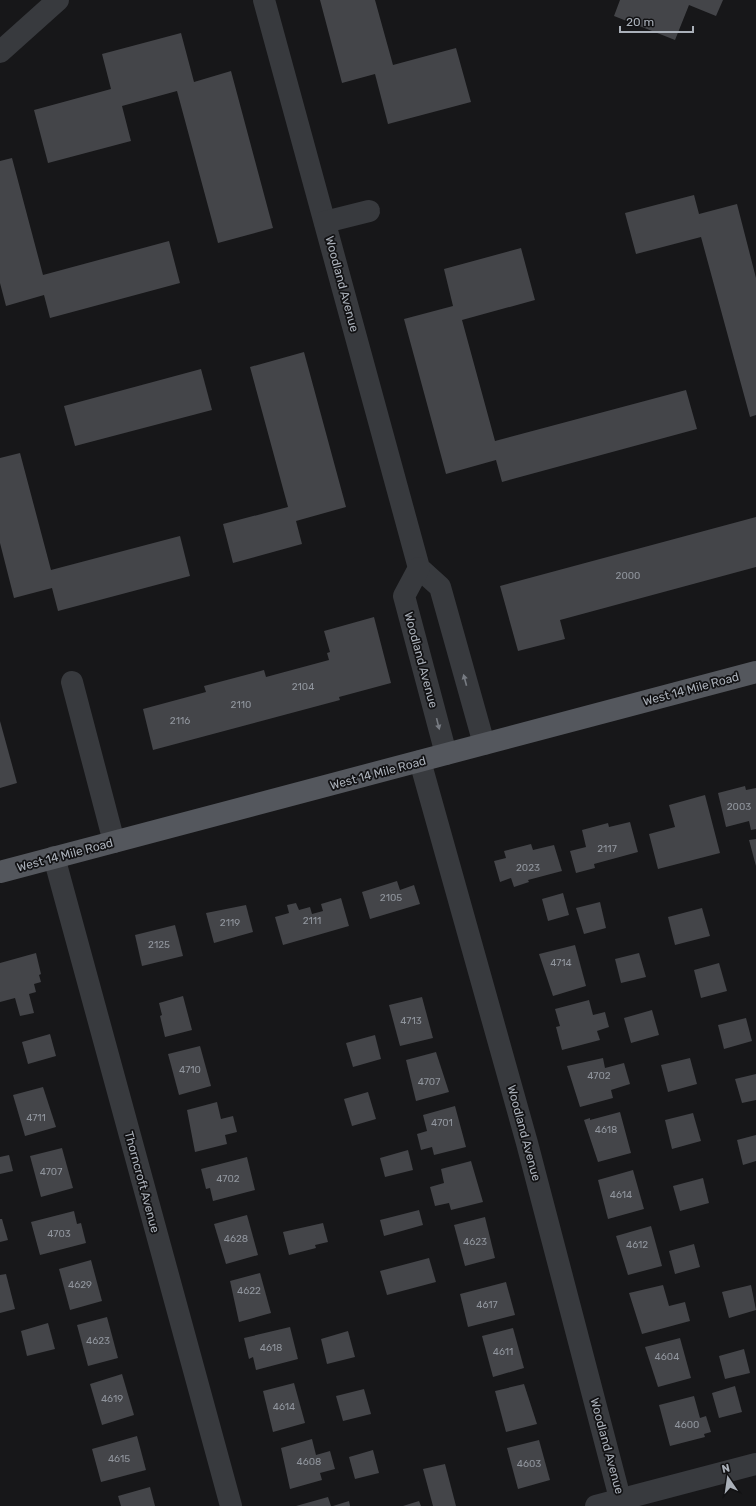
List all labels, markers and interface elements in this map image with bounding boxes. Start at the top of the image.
scale bar [620,8,693,34]
text: 20 m [626,15,654,29]
street label: Woodland Avenue [322,234,362,334]
house number: 2000 [616,570,640,582]
street label: Woodland Avenue [401,610,441,710]
street label: West 14 Mile Road [641,669,741,709]
one-way arrow [462,673,468,685]
house number: 2104 [292,681,314,693]
house number: 2110 [231,699,251,711]
house number: 2116 [170,715,190,727]
one-way arrow [436,718,442,731]
street label: West 14 Mile Road [328,753,428,793]
house number: 2003 [727,801,751,813]
street label: West 14 Mile Road [15,835,115,875]
house number: 2117 [597,843,617,855]
house number: 2023 [516,862,540,874]
house number: 2105 [380,892,402,904]
house number: 2111 [303,915,321,927]
house number: 2119 [220,917,240,929]
house number: 2125 [148,939,170,951]
house number: 4714 [550,957,572,969]
house number: 4713 [400,1015,422,1027]
house number: 4710 [179,1064,201,1076]
house number: 4702 [587,1070,611,1082]
house number: 4707 [418,1076,440,1088]
street label: Woodland Avenue [504,1083,544,1183]
house number: 4711 [26,1112,46,1124]
house number: 4701 [431,1117,453,1129]
house number: 4618 [595,1124,617,1136]
street label: Thorncroft Avenue [122,1130,162,1235]
house number: 4707 [40,1166,62,1178]
house number: 4702 [216,1173,240,1185]
house number: 4614 [610,1189,632,1201]
house number: 4703 [47,1228,71,1240]
house number: 4628 [224,1233,248,1245]
house number: 4623 [463,1236,487,1248]
house number: 4612 [626,1239,648,1251]
house number: 4629 [68,1279,92,1291]
house number: 4622 [237,1285,261,1297]
house number: 4617 [476,1299,498,1311]
house number: 4623 [86,1335,110,1347]
house number: 4618 [260,1342,282,1354]
house number: 4611 [493,1346,513,1358]
house number: 4604 [655,1351,679,1363]
house number: 4619 [101,1393,123,1405]
street label: Woodland Avenue [587,1396,627,1496]
house number: 4614 [273,1401,295,1413]
house number: 4600 [675,1419,699,1431]
house number: 4615 [108,1453,130,1465]
house number: 4608 [297,1456,321,1468]
house number: 4603 [517,1458,541,1470]
north arrow [708,1458,748,1498]
text: N [721,1462,731,1476]

